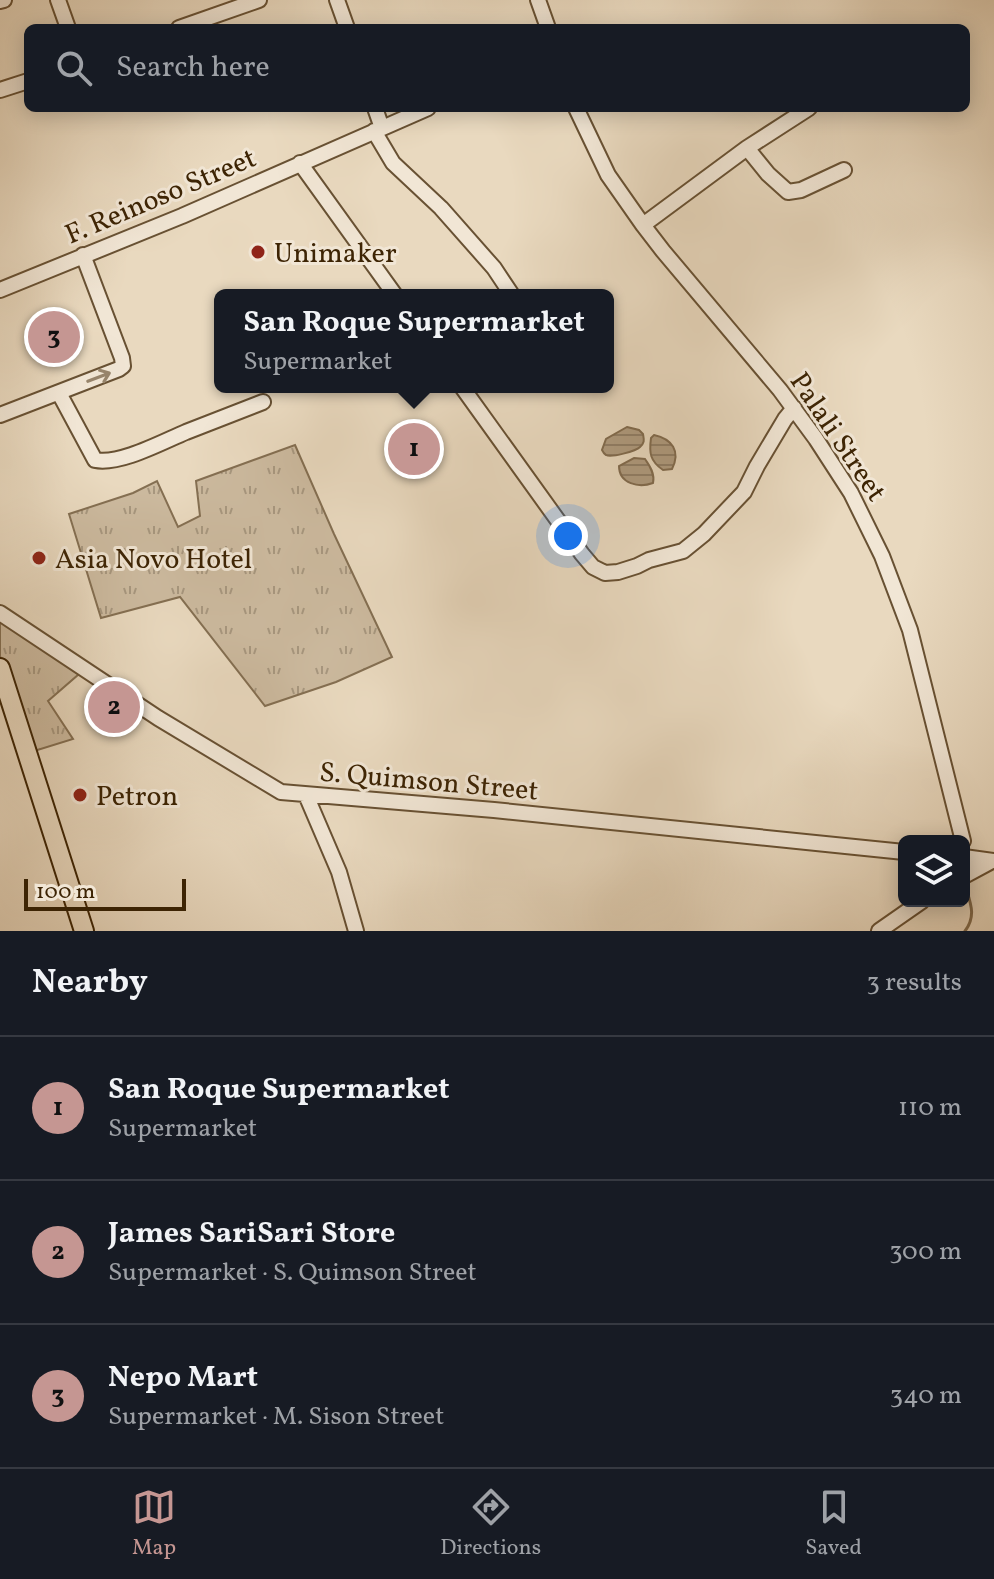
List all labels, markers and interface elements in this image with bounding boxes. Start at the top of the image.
search box [24,24,970,112]
icon: search [52,46,96,90]
text: Search here [116,47,270,89]
street label: F. Reinoso Street [59,139,262,255]
place label: Unimaker [274,235,397,274]
marker: Unimaker [249,243,267,261]
popup [214,289,614,393]
text: San Roque Supermarket [243,302,585,344]
pin: 3 [28,307,80,367]
text: Supermarket [243,344,392,380]
street label: Palali Street [779,365,895,510]
one-way arrow [86,369,111,383]
pin: 1 [388,419,440,479]
your location [548,516,588,556]
place label: Asia Novo Hotel [55,541,252,580]
marker: Asia Novo Hotel [30,549,48,567]
pin: 2 [88,677,140,737]
street label: S. Quimson Street [318,753,540,811]
place label: Petron [96,778,178,817]
marker: Petron [71,786,89,804]
map controls [898,835,970,907]
button: layers [898,835,970,907]
scale bar [24,875,186,911]
text: 100 m [36,877,95,908]
text: Nearby [32,960,148,1007]
text: 3 results [866,965,962,1001]
text: San Roque Supermarket [108,1069,450,1111]
text: 1 [53,1090,63,1126]
text: 110 m [898,1090,962,1126]
text: Supermarket [108,1111,257,1147]
text: James SariSari Store [108,1213,395,1255]
text: 2 [51,1234,65,1270]
text: 300 m [889,1234,962,1270]
text: Supermarket · S. Quimson Street [108,1255,477,1291]
text: Nepo Mart [108,1357,258,1399]
text: 3 [51,1378,65,1414]
text: 340 m [890,1378,962,1414]
text: Supermarket · M. Sison Street [108,1399,444,1435]
tab: Map [132,1485,176,1564]
tab: Directions [440,1485,541,1564]
tab: Saved [805,1485,862,1564]

